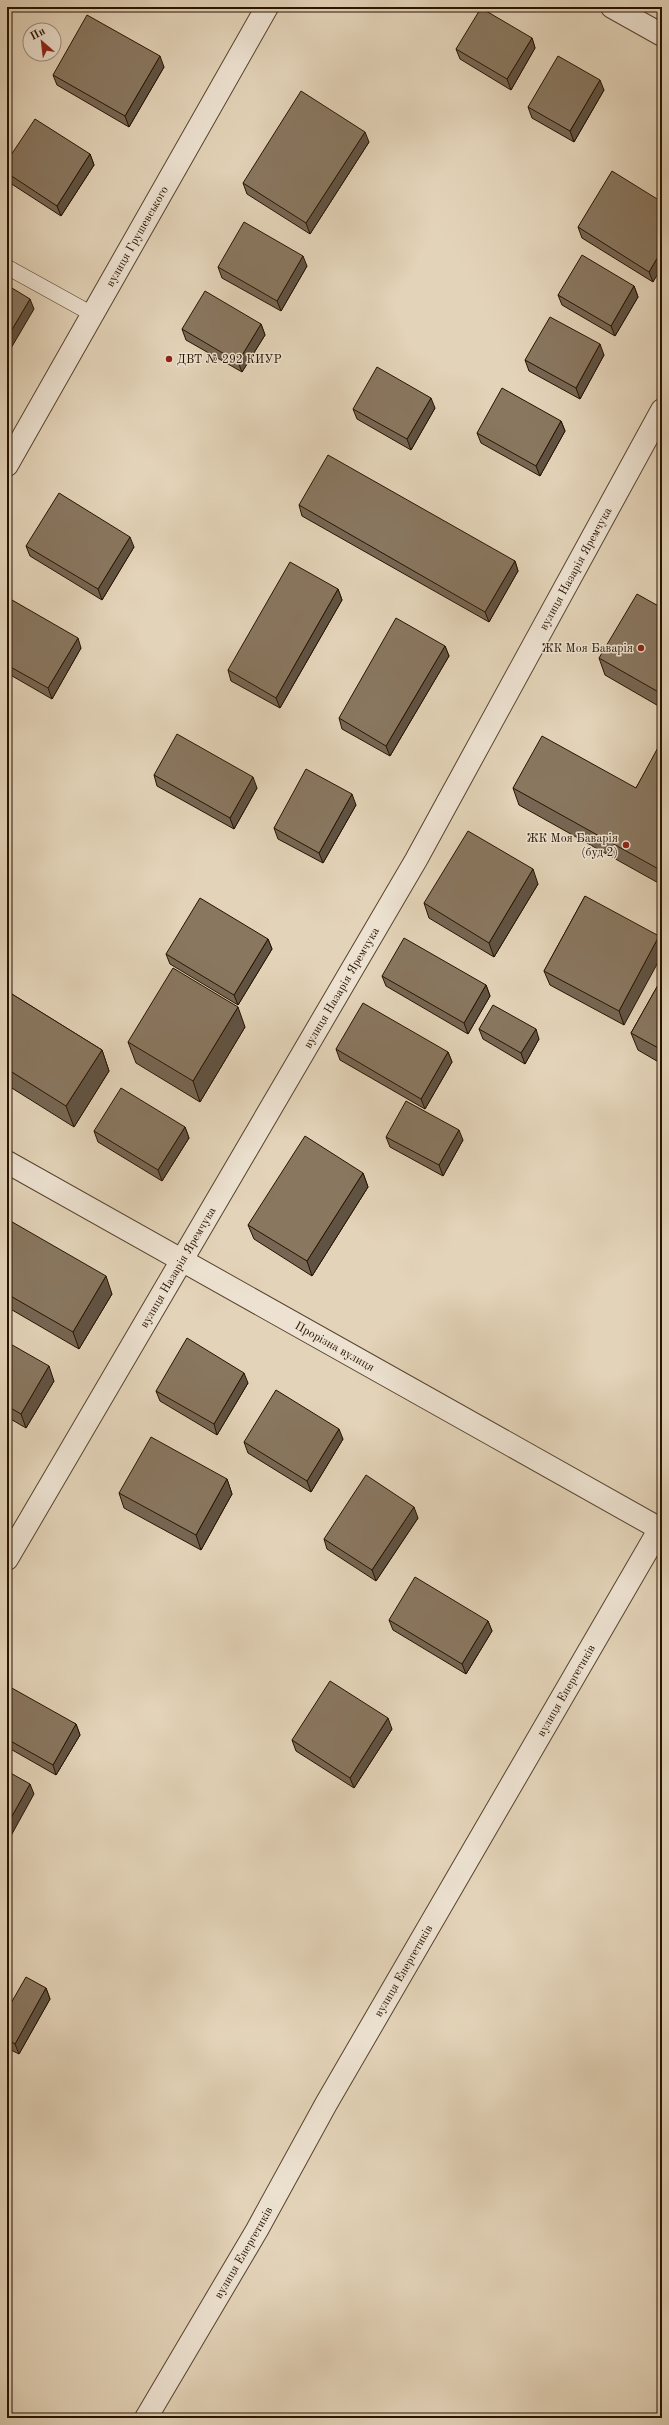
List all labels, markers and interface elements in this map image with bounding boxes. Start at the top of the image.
north arrow [22,22,62,62]
text: Пн [29,26,47,43]
street label: вулиця Грушевського [104,184,171,289]
marker: ДВТ № 292 КИУР [164,354,174,364]
place label: ДВТ № 292 КИУР [177,354,282,366]
street label: вулиця Назарія Яремчука [538,506,615,632]
place label: ЖК Моя Баварія [541,642,633,655]
marker: ЖК Моя Баварія [636,643,646,653]
place label: ЖК Моя Баварія (буд 2) [526,832,618,859]
marker: ЖК Моя Баварія (буд 2) [621,840,631,850]
street label: вулиця Назарія Яремчука [302,926,382,1051]
street label: вулиця Назарія Яремчука [139,1205,219,1330]
street label: Прорізна вулиця [293,1320,376,1374]
street label: вулиця Енергетиків [535,1643,598,1739]
street label: вулиця Енергетиків [373,1923,436,2019]
street label: вулиця Енергетиків [213,2205,276,2301]

